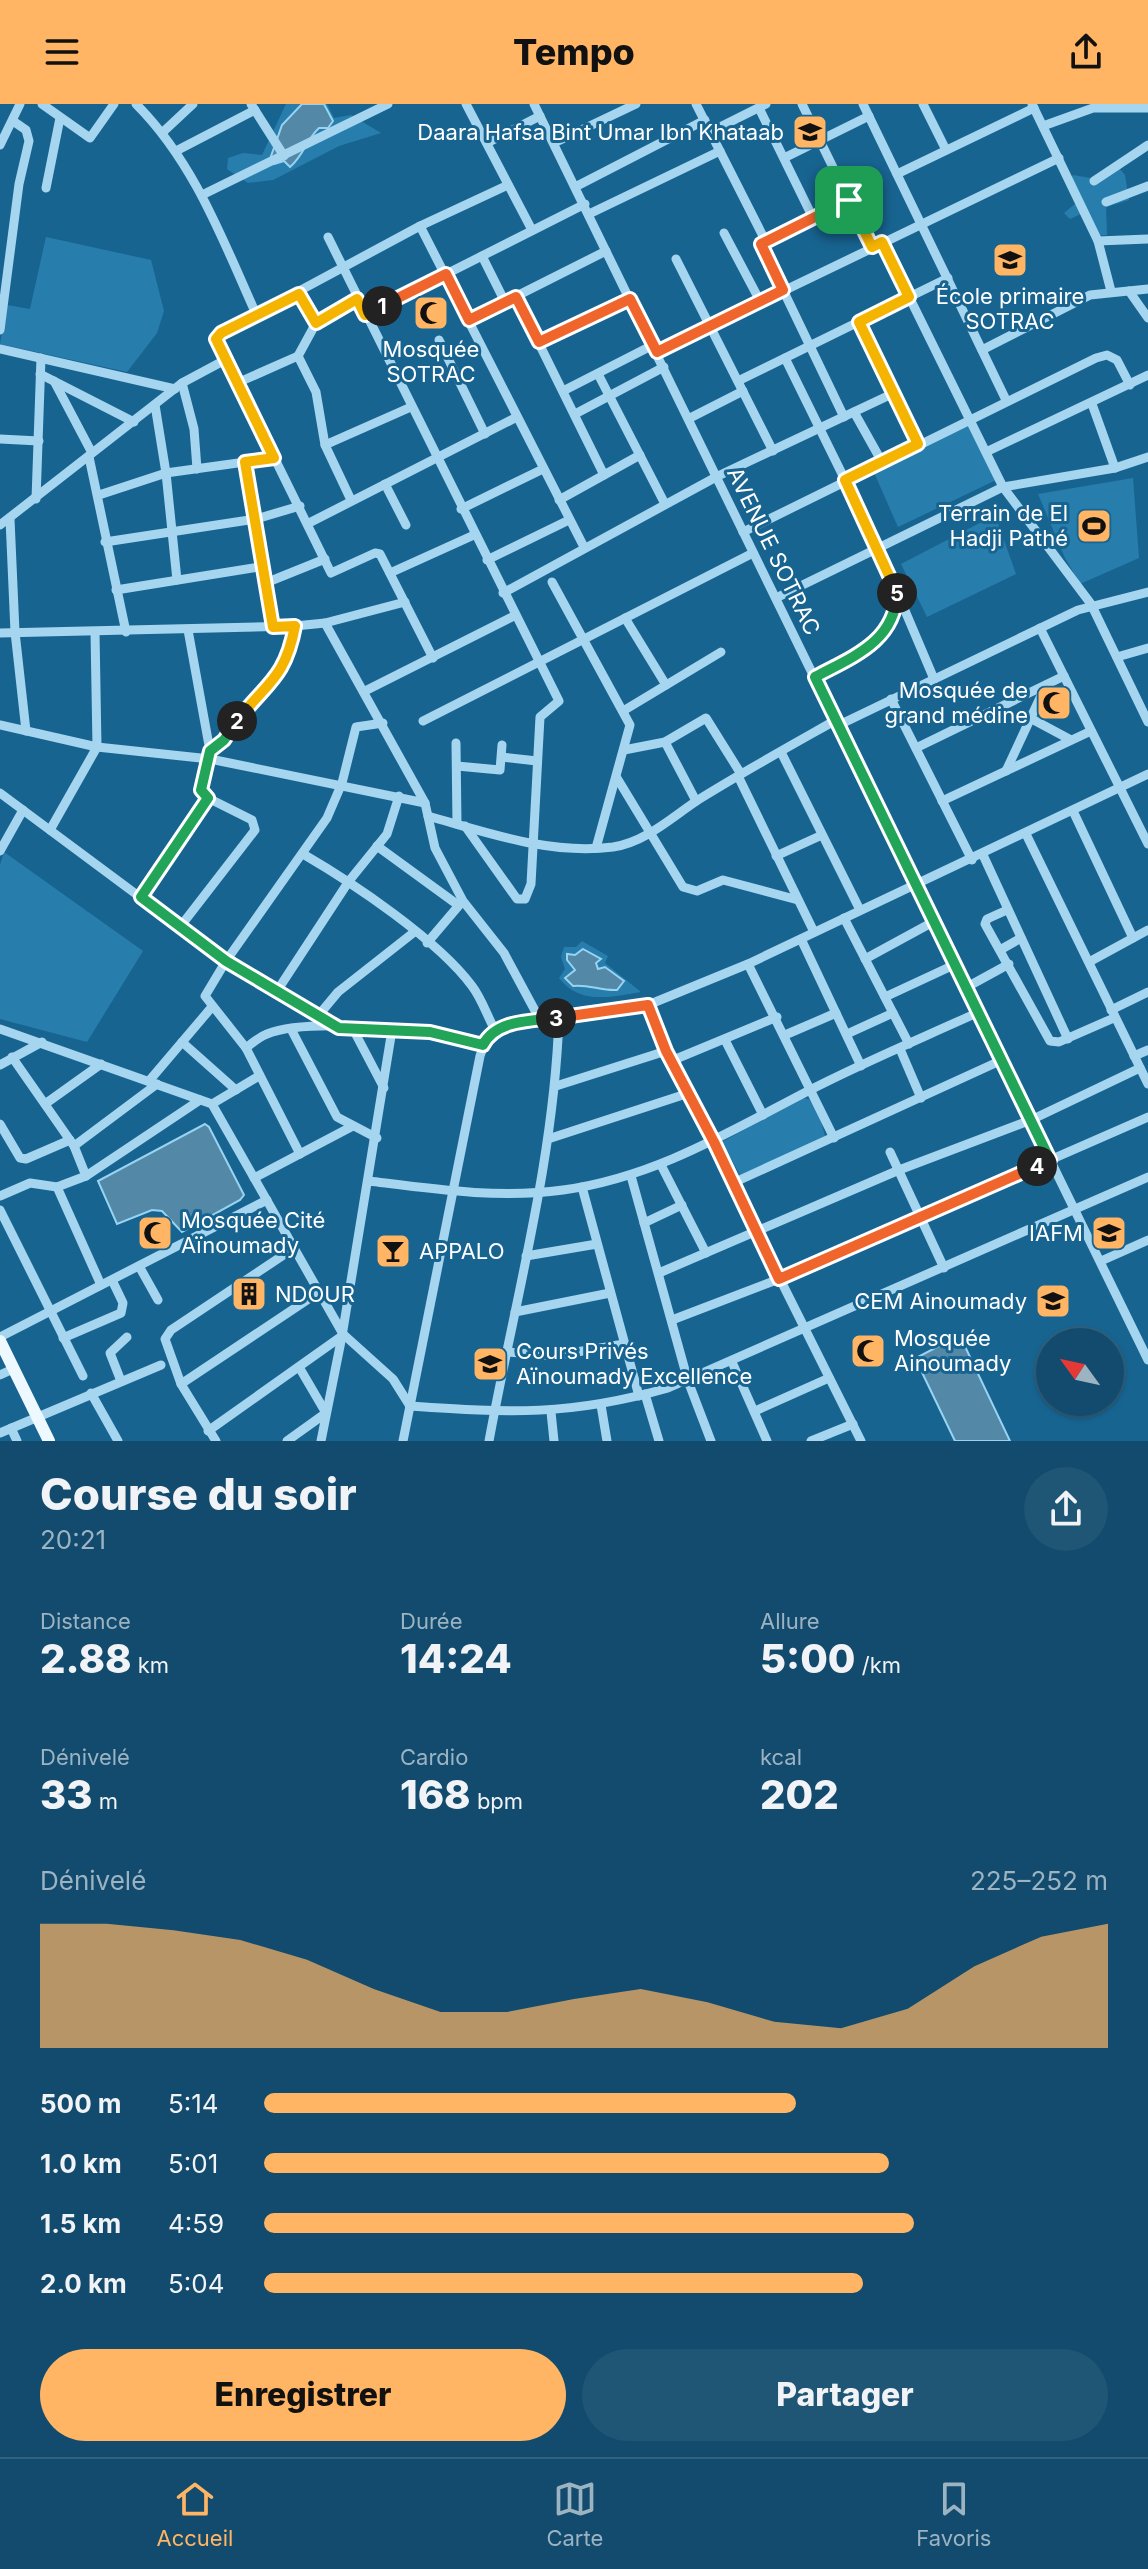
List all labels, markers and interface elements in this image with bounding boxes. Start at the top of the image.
icon: menu [40,30,84,74]
text: Tempo [513,30,635,74]
icon: share [1064,30,1108,74]
school or university icon: Daara Hafsa Bint Umar Ibn Khataab [791,113,829,151]
place label: Daara Hafsa Bint Umar Ibn Khataab [417,119,784,145]
pin [815,166,883,234]
icon: arrive [827,178,871,222]
school or university icon: École primaire SOTRAC [991,241,1029,279]
place label: École primaire SOTRAC [936,283,1084,334]
pin: 1 [362,286,402,326]
text: 1 [377,293,387,319]
mosque icon: Mosquée SOTRAC [412,294,450,332]
place label: Mosquée SOTRAC [383,336,479,387]
street label: AVENUE SOTRAC [722,463,826,639]
place label: Terrain de El Hadji Pathé [938,500,1068,551]
sports icon: Terrain de El Hadji Pathé [1075,507,1113,545]
pin: 5 [877,573,917,613]
text: 5 [890,580,904,606]
place label: Mosquée de grand médine [884,677,1028,728]
mosque icon: Mosquée de grand médine [1035,684,1073,722]
pin: 2 [217,701,257,741]
text: 2 [230,708,244,734]
pin: 3 [536,998,576,1038]
text: 3 [549,1005,563,1031]
pin: 4 [1017,1146,1057,1186]
text: 4 [1030,1153,1044,1179]
place label: Mosquée Cité Aïnoumady [181,1207,325,1258]
mosque icon: Mosquée Cité Aïnoumady [136,1214,174,1252]
school or university icon: IAFM [1090,1214,1128,1252]
place label: IAFM [1029,1220,1083,1246]
bar icon: APPALO [374,1232,412,1270]
place label: APPALO [419,1238,504,1264]
building icon: NDOUR [230,1275,268,1313]
place label: NDOUR [275,1281,355,1307]
school or university icon: CEM Ainoumady [1034,1282,1072,1320]
place label: CEM Ainoumady [854,1288,1027,1314]
place label: Mosquée Ainoumady [894,1325,1011,1376]
north arrow [1036,1328,1124,1416]
map controls [1036,1328,1124,1416]
mosque icon: Mosquée Ainoumady [849,1332,887,1370]
place label: Cours Privés Aïnoumady Excellence [516,1338,752,1389]
school or university icon: Cours Privés Aïnoumady Excellence [471,1345,509,1383]
text: Course du soir [40,1467,357,1521]
button: share [1024,1467,1108,1551]
text: 20:21 [40,1524,106,1555]
text: Distance [40,1608,131,1634]
text: Durée [400,1608,462,1634]
text: Allure [760,1608,820,1634]
text: 2.88 [40,1634,132,1683]
text: 14:24 [400,1634,512,1683]
text: 5:00 [760,1634,856,1683]
text: km [132,1652,169,1678]
text: /km [856,1652,901,1678]
text: Dénivelé [40,1744,130,1770]
text: Cardio [400,1744,468,1770]
text: kcal [760,1744,802,1770]
text: 33 [40,1770,93,1819]
text: 168 [400,1770,471,1819]
text: 202 [760,1770,839,1819]
text: m [93,1788,118,1814]
text: bpm [471,1788,523,1814]
text: Dénivelé [40,1865,146,1896]
text: 225–252 m [970,1865,1108,1896]
text: 500 m [40,2088,122,2119]
text: 5:14 [168,2088,219,2119]
text: 1.0 km [40,2148,122,2179]
text: 5:01 [168,2148,218,2179]
text: 1.5 km [40,2208,121,2239]
text: 4:59 [168,2208,224,2239]
text: 2.0 km [40,2268,127,2299]
text: 5:04 [168,2268,225,2299]
button: Enregistrer [40,2349,566,2441]
button: Partager [582,2349,1108,2441]
tab: Accueil [157,2477,233,2551]
tab: Carte [546,2477,603,2551]
tab: Favoris [916,2477,991,2551]

